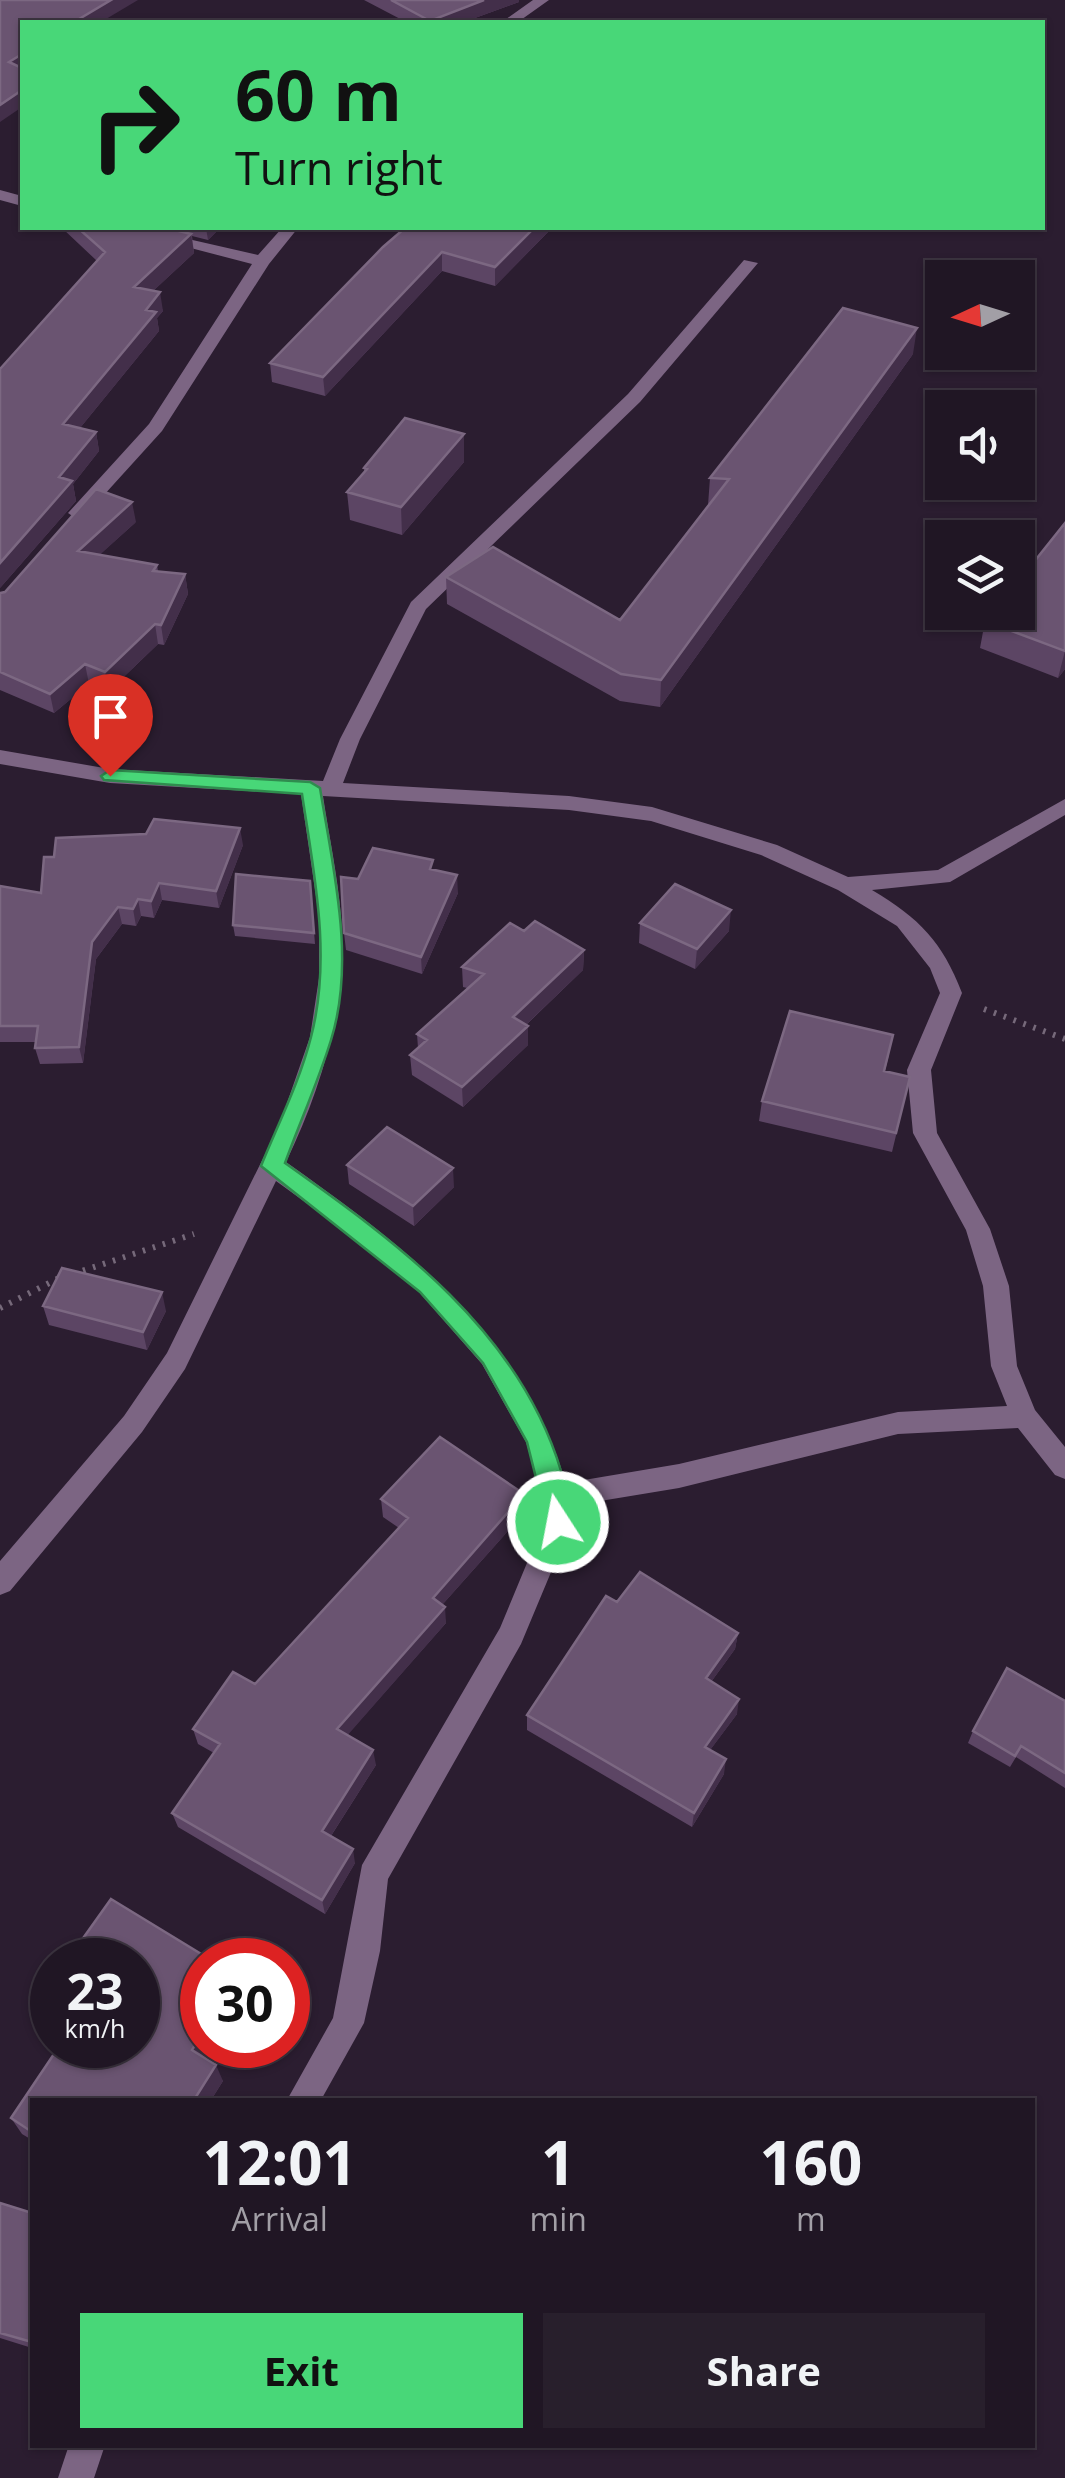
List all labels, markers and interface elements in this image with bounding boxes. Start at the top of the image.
text: 60 m [235,46,402,142]
icon: right [70,60,200,190]
text: Turn right [235,137,443,198]
north arrow [925,260,1035,370]
map controls [925,260,1035,630]
button: sound [925,390,1035,500]
button: layers [925,520,1035,630]
pin [68,674,153,777]
icon: arrive [83,689,138,744]
position arrow [506,1470,610,1574]
speed limit sign: 30 [180,1938,310,2068]
text: 23 [66,1957,124,2025]
text: km/h [65,2011,125,2045]
text: 12:01 [203,2121,357,2203]
text: 1 [541,2121,575,2203]
text: 160 [759,2121,862,2203]
text: Arrival [232,2197,328,2240]
text: min [530,2197,587,2240]
text: m [796,2197,826,2240]
button: Exit [80,2313,523,2428]
button: Share [543,2313,985,2428]

